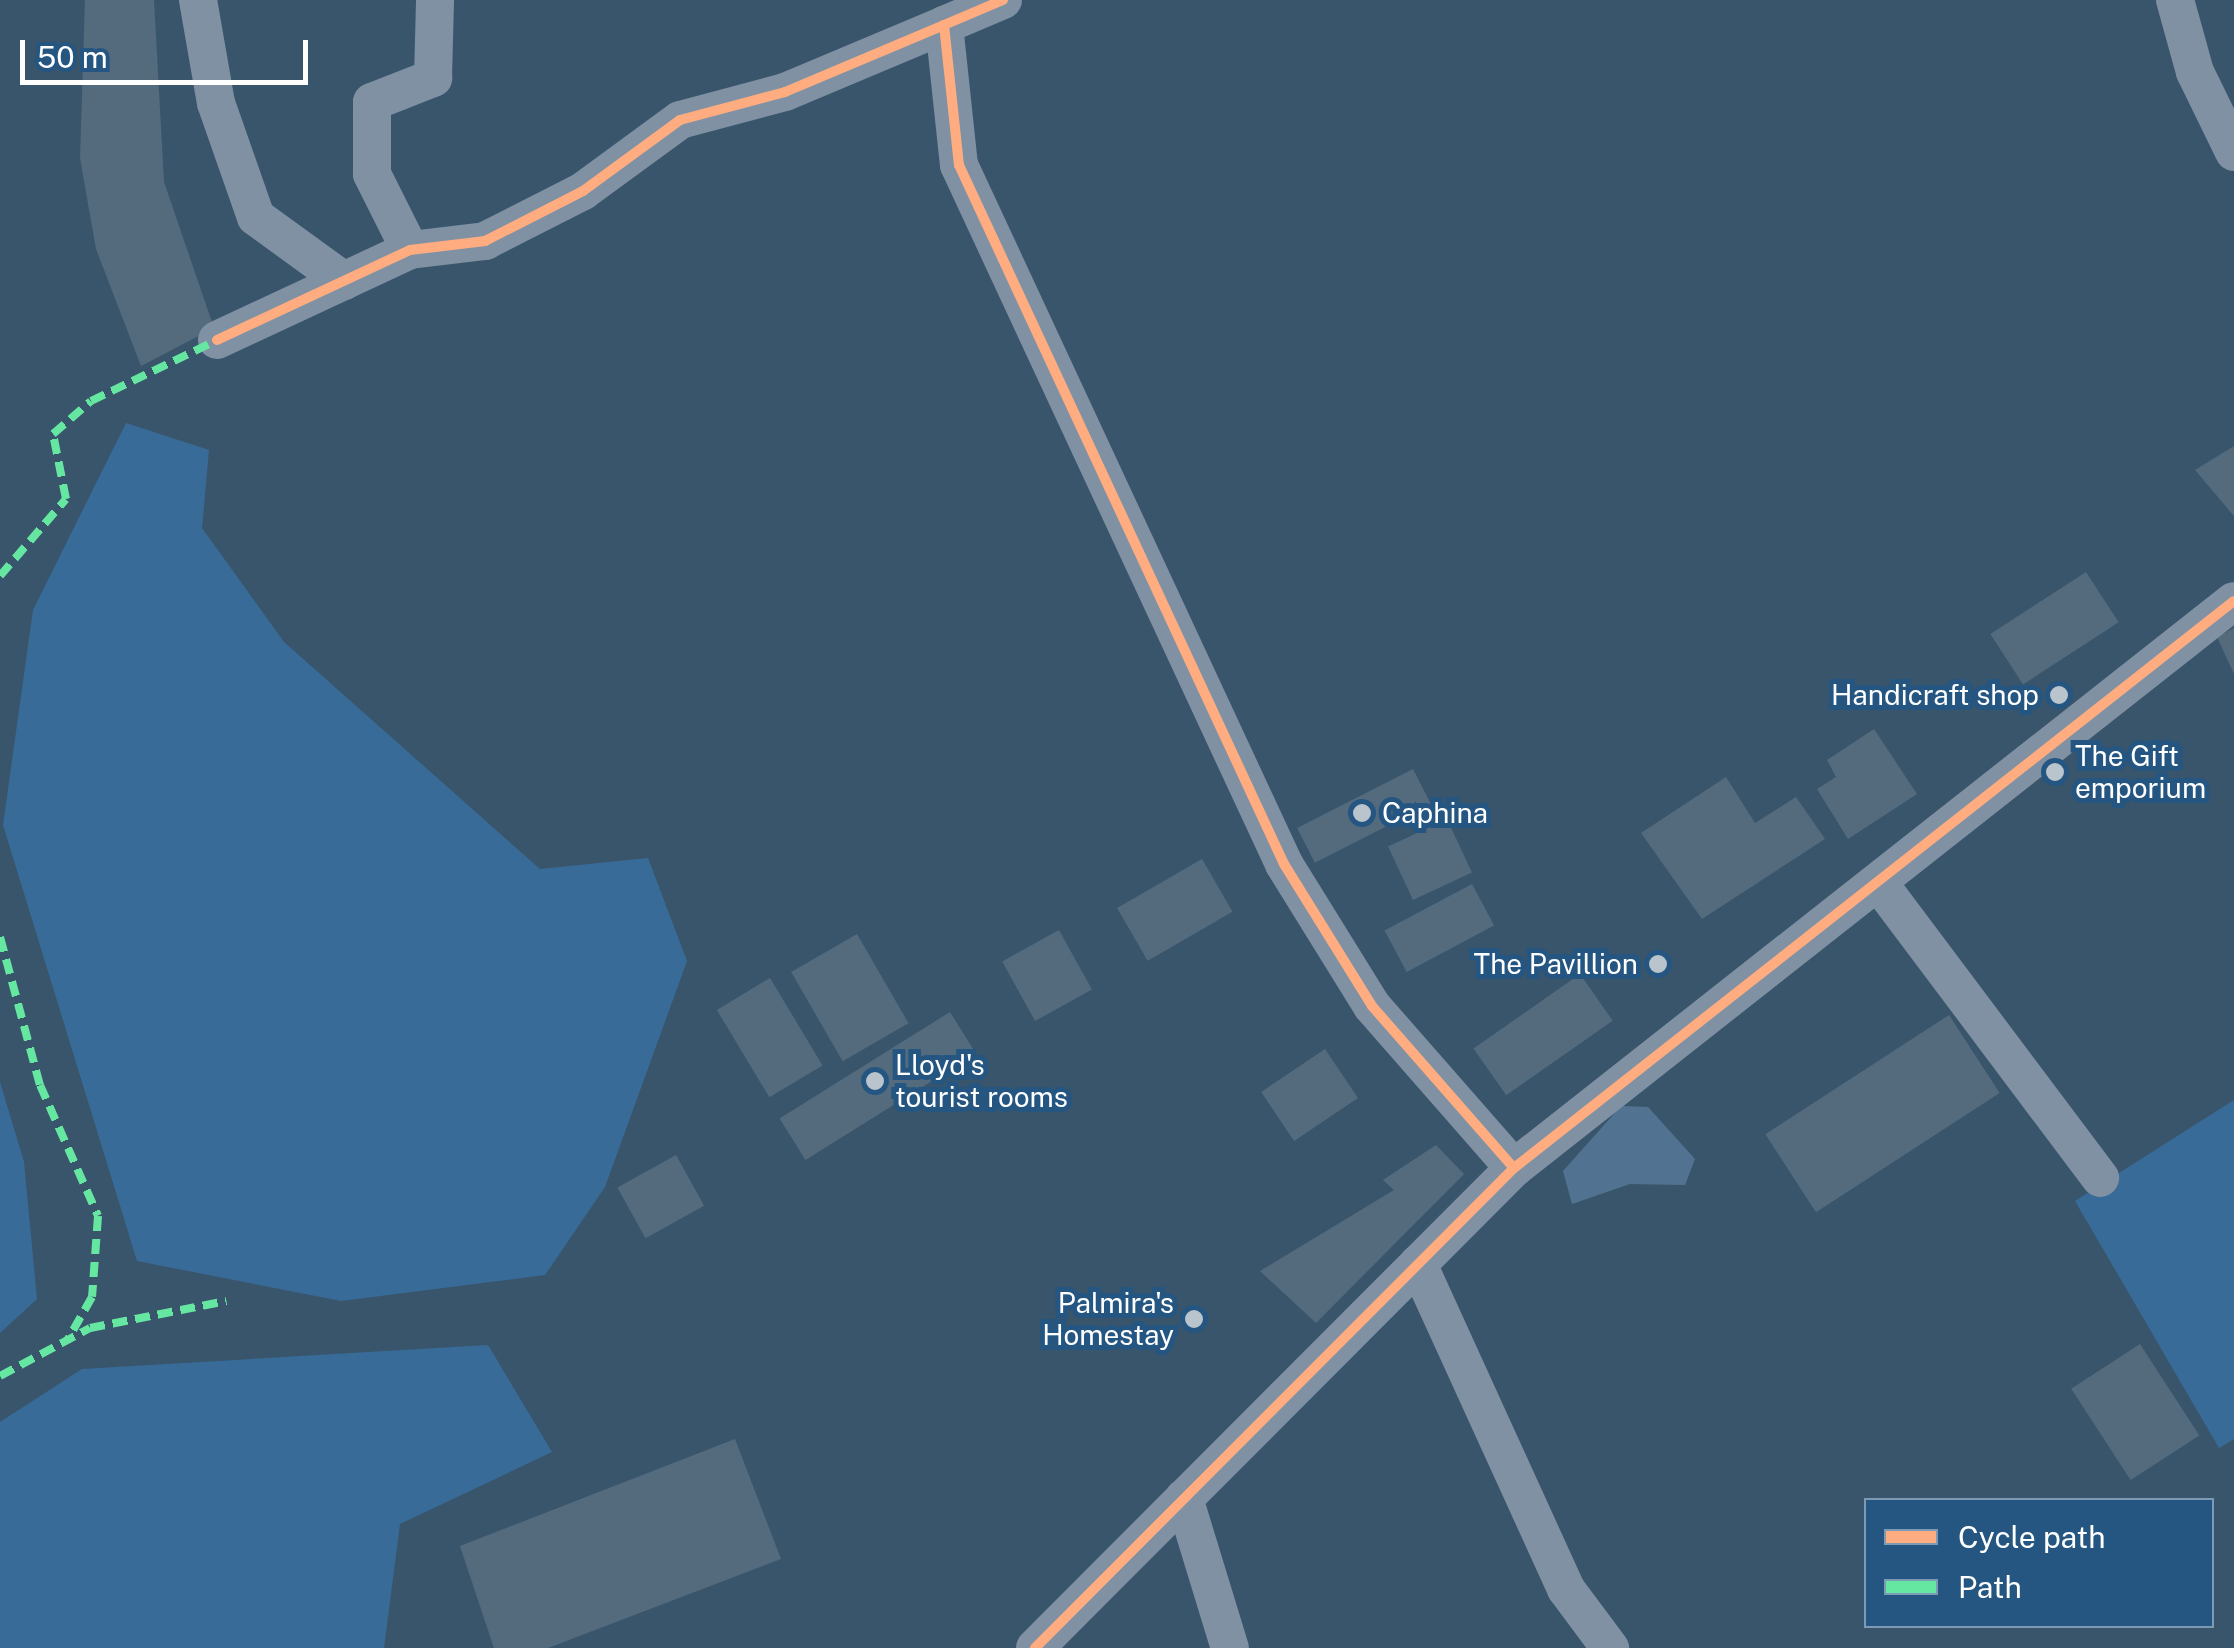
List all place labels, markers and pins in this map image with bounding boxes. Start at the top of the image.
place label: Handicraft shop [1831,678,2039,712]
marker: Handicraft shop [2048,684,2070,706]
place label: The Gift emporium [2075,739,2206,805]
marker: The Gift emporium [2044,761,2066,783]
place label: Caphina [1382,796,1488,830]
marker: Caphina [1351,802,1373,824]
place label: The Pavillion [1473,947,1638,981]
marker: The Pavillion [1647,953,1669,975]
place label: Lloyd's tourist rooms [895,1048,1068,1114]
marker: Lloyd's tourist rooms [864,1070,886,1092]
place label: Palmira's Homestay [1042,1286,1174,1352]
marker: Palmira's Homestay [1183,1308,1205,1330]

